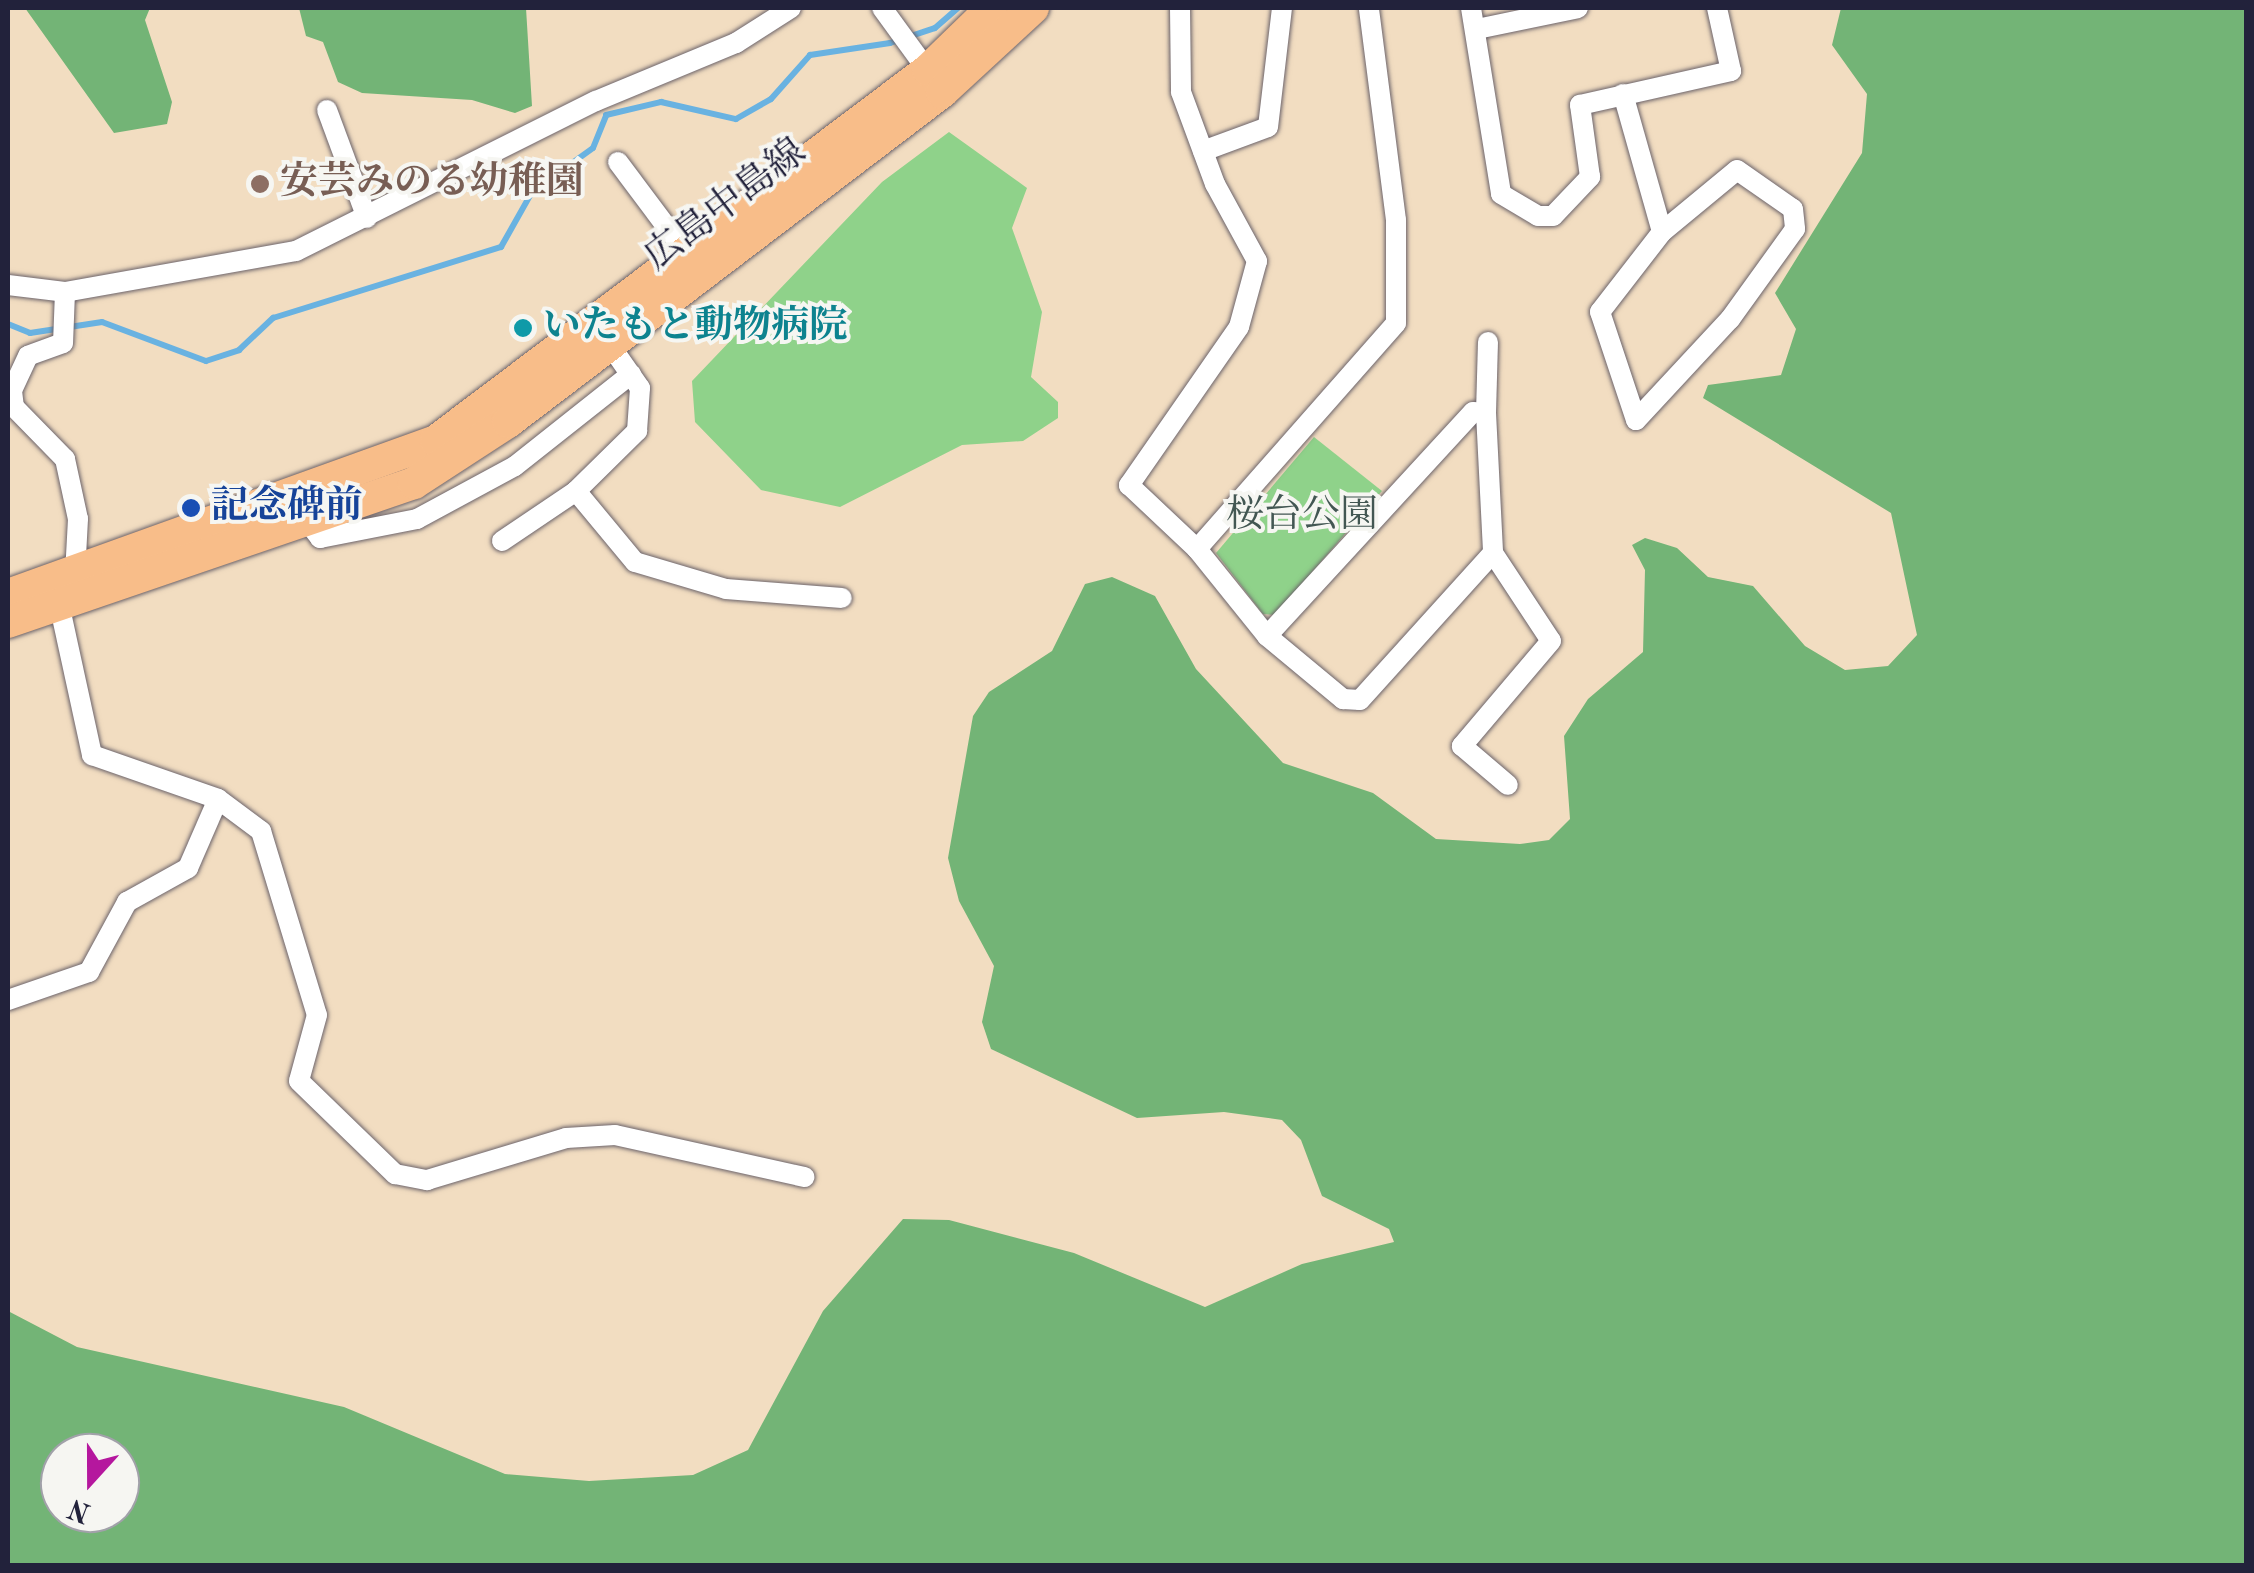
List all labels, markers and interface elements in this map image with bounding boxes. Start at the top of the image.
street label: 広島中島線 [636,131,816,281]
place label: 安芸みのる幼稚園 [280,161,584,207]
marker: 安芸みのる幼稚園 [249,173,271,195]
place label: いたもと動物病院 [543,305,847,351]
marker: いたもと動物病院 [512,317,534,339]
place label: 記念碑前 [211,485,363,531]
park label: 桜台公園 [1226,494,1378,540]
marker: 記念碑前 [180,497,202,519]
north arrow [40,1433,140,1533]
text: N [65,1492,95,1526]

